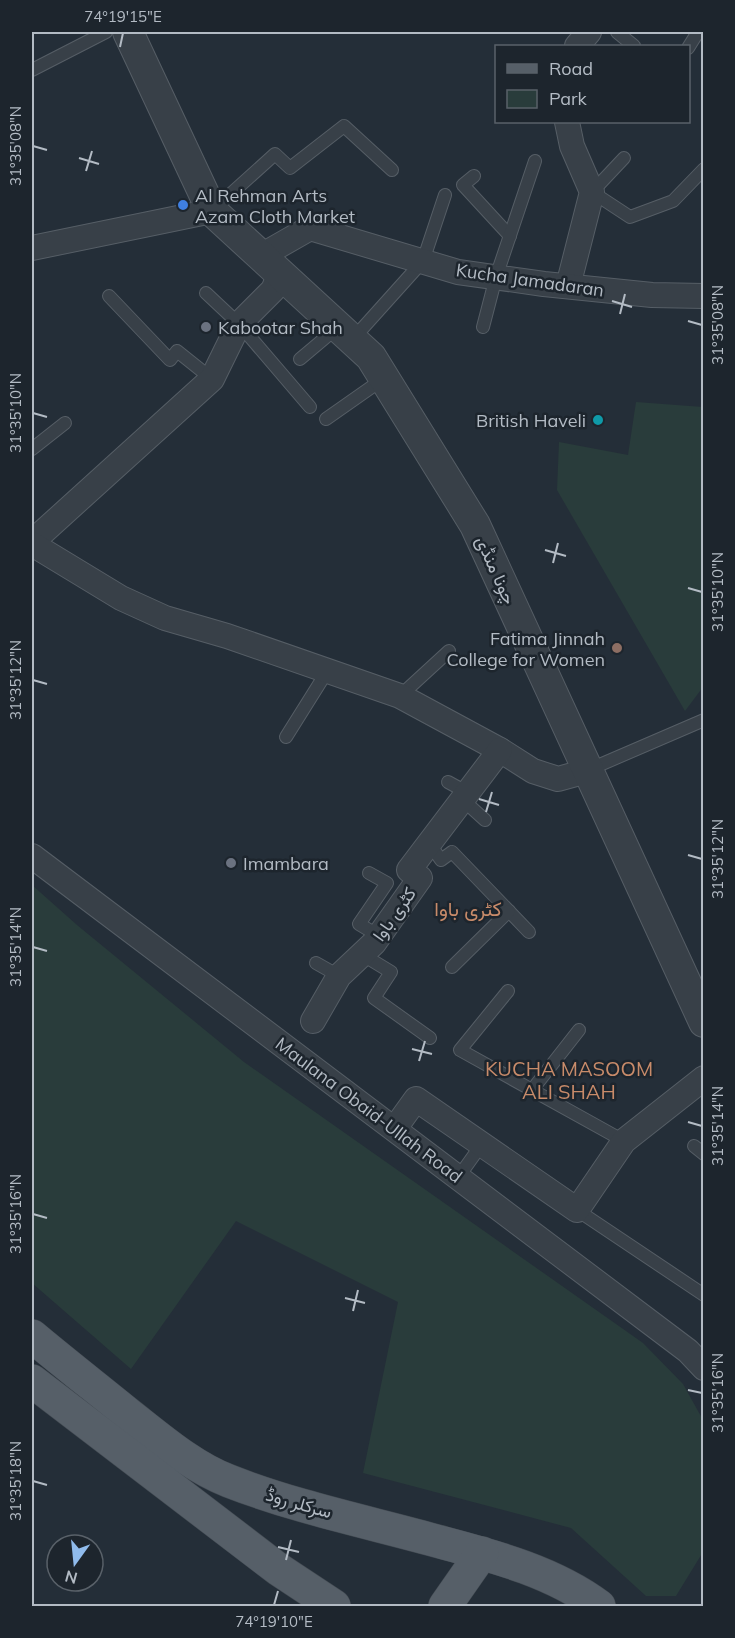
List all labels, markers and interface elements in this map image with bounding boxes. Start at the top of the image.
text: 74°19'15"E [84,7,162,26]
legend [495,45,690,123]
text: Road [549,57,593,80]
text: Park [549,87,588,110]
text: 31°35'08"N [6,106,25,186]
place label: Al Rehman Arts Azam Cloth Market [195,184,355,228]
marker: Al Rehman Arts Azam Cloth Market [176,198,190,212]
street label: Kucha Jamadaran [454,258,606,302]
text: 31°35'08"N [708,285,727,365]
place label: Kabootar Shah [218,316,343,339]
marker: Kabootar Shah [199,320,213,334]
text: 31°35'10"N [6,373,25,453]
place label: British Haveli [476,409,586,432]
marker: British Haveli [591,413,605,427]
street label: چونا منڈی [470,532,521,608]
text: 31°35'10"N [708,552,727,632]
place label: Fatima Jinnah College for Women [447,627,605,671]
text: 31°35'12"N [6,640,25,720]
marker: Fatima Jinnah College for Women [610,641,624,655]
text: 31°35'12"N [708,819,727,899]
place label: Imambara [243,852,329,875]
marker: Imambara [224,856,238,870]
street label: کٹری باوا [367,883,421,945]
district label: کٹری باوا [434,896,502,922]
text: 31°35'14"N [6,907,25,987]
street label: Maulana Obaid-Ullah Road [271,1032,467,1188]
district label: KUCHA MASOOM ALI SHAH [485,1056,653,1104]
text: 31°35'14"N [708,1086,727,1166]
text: 31°35'16"N [6,1174,25,1254]
text: 31°35'16"N [708,1353,727,1433]
text: 31°35'18"N [6,1441,25,1521]
street label: سرکلر روڈ [263,1483,335,1523]
north arrow [45,1533,105,1593]
text: N [63,1566,80,1589]
text: 74°19'10"E [235,1612,313,1631]

